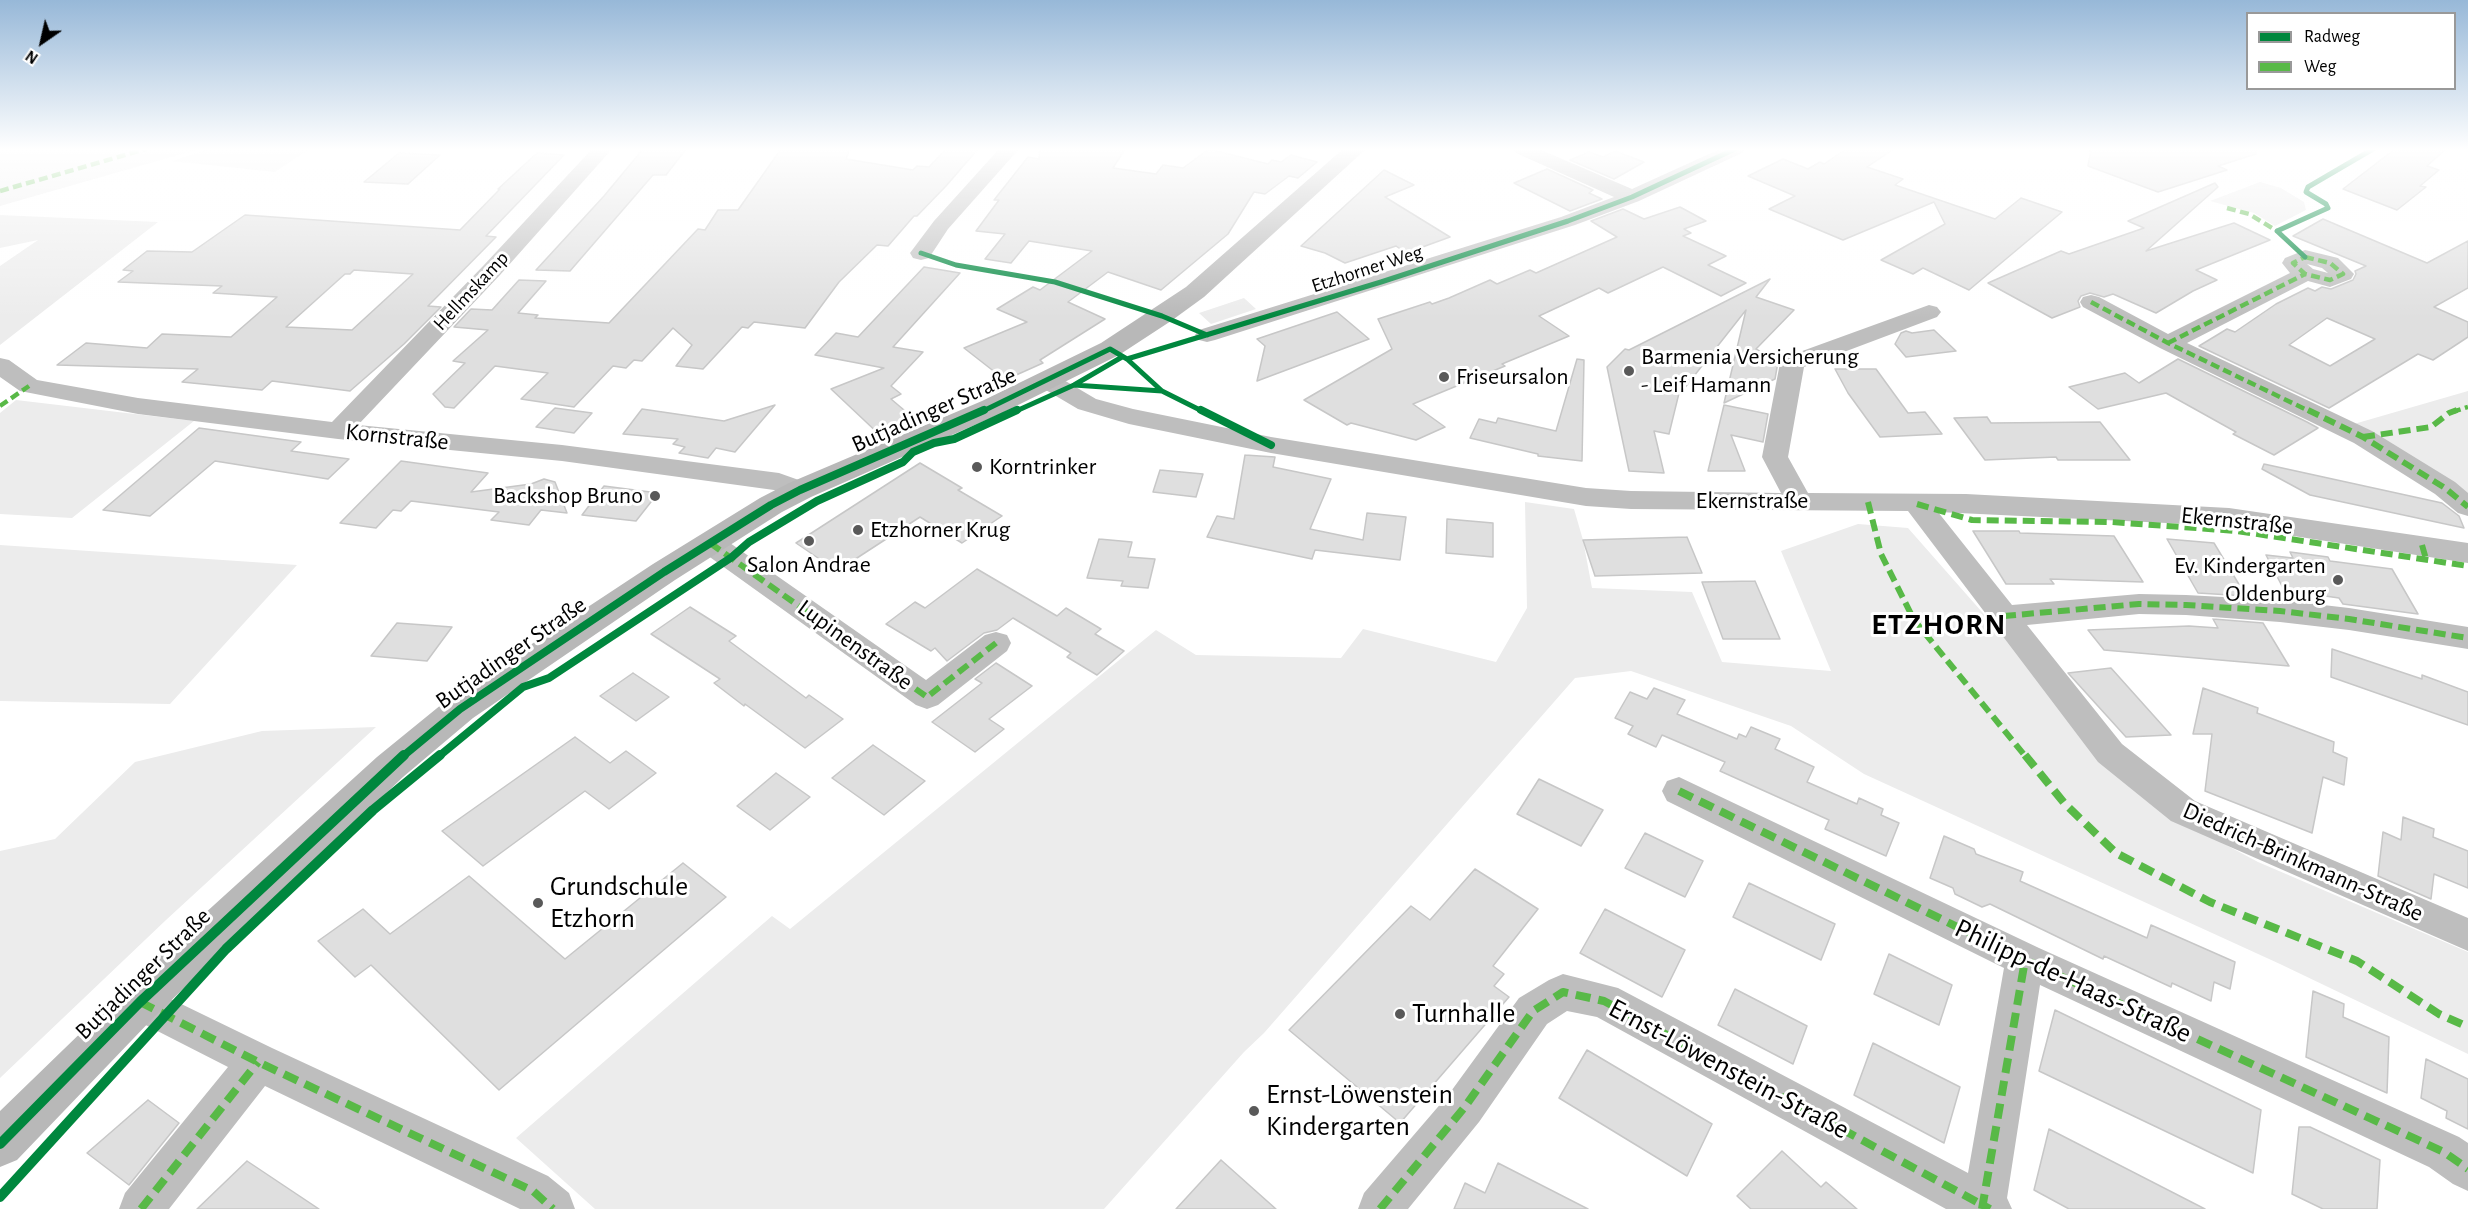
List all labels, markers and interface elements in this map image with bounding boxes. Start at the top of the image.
north arrow [12,12,72,72]
legend [2246,12,2456,90]
text: Radweg [2304,28,2360,46]
text: N [23,47,41,67]
text: Weg [2304,58,2336,76]
street label: Etzhorner Weg [1308,240,1426,298]
street label: Hellmskamp [428,246,514,336]
place label: Barmenia Versicherung - Leif Hamann [1641,343,1859,399]
street label: Butjadinger Straße [847,361,1021,459]
place label: Friseursalon [1456,363,1569,391]
marker: Barmenia Versicherung - Leif Hamann [1622,364,1636,378]
marker: Friseursalon [1437,370,1451,384]
street label: Kornstraße [344,417,450,457]
place label: Korntrinker [989,453,1096,481]
marker: Korntrinker [970,460,984,474]
place label: Backshop Bruno [493,482,643,510]
street label: Ekernstraße [1696,487,1808,515]
marker: Backshop Bruno [648,489,662,503]
street label: Ekernstraße [2179,501,2295,541]
place label: Etzhorner Krug [870,516,1010,544]
marker: Etzhorner Krug [851,523,865,537]
marker: Salon Andrae [802,534,816,548]
place label: Salon Andrae [747,551,871,579]
place label: Ev. Kindergarten Oldenburg [2174,552,2326,608]
marker: Ev. Kindergarten Oldenburg [2331,573,2345,587]
street label: Butjadinger Straße [430,590,592,716]
street label: Lupinenstraße [792,594,918,696]
district label: ETZHORN [1871,607,2007,643]
street label: Diedrich-Brinkmann-Straße [2178,796,2428,928]
place label: Grundschule Etzhorn [550,870,688,936]
marker: Grundschule Etzhorn [531,896,545,910]
street label: Butjadinger Straße [69,902,217,1046]
street label: Philipp-de-Haas-Straße [1949,911,2197,1051]
street label: Ernst-Löwenstein-Straße [1603,991,1855,1147]
place label: Turnhalle [1412,997,1515,1031]
marker: Turnhalle [1393,1007,1407,1021]
place label: Ernst-Löwenstein Kindergarten [1266,1078,1453,1144]
marker: Ernst-Löwenstein Kindergarten [1247,1104,1261,1118]

